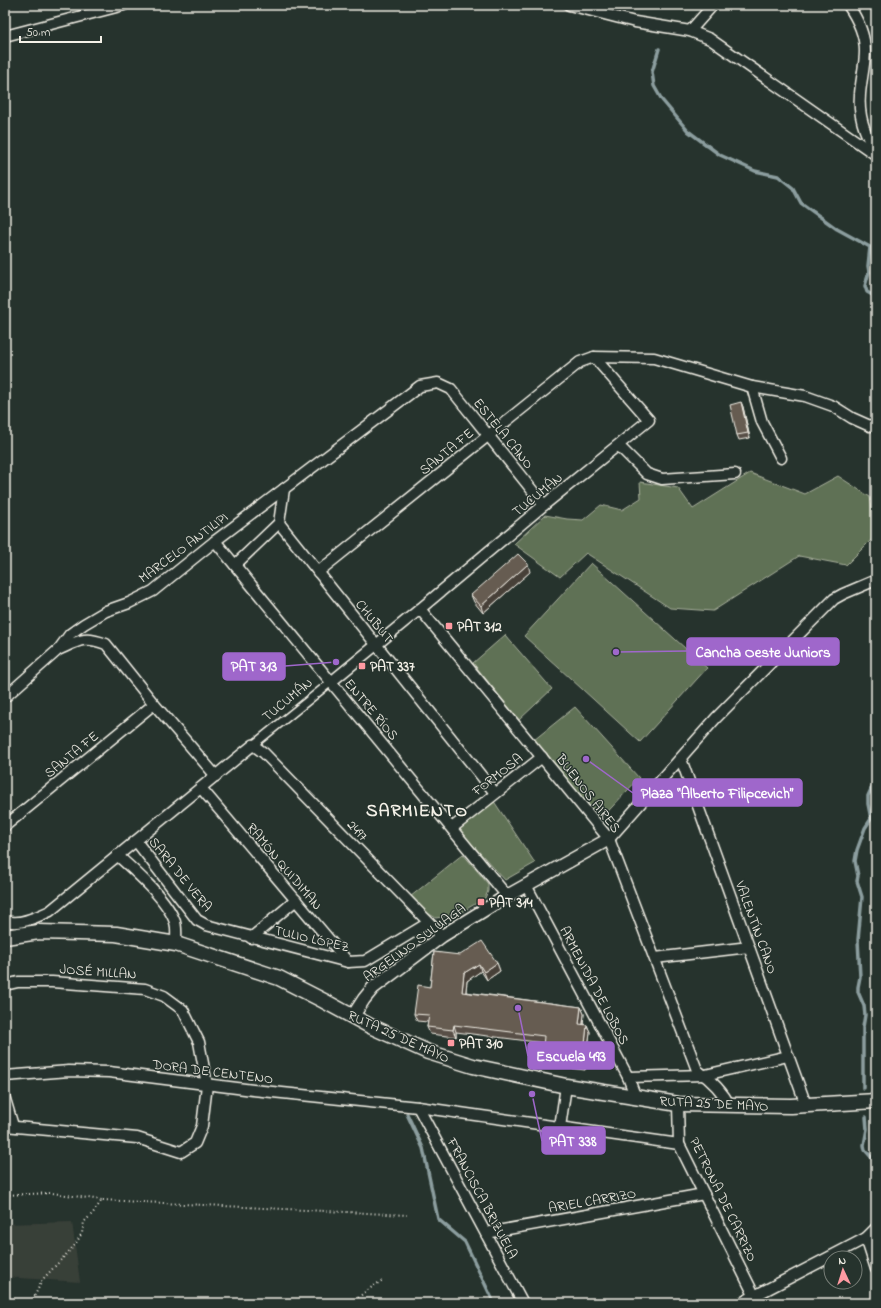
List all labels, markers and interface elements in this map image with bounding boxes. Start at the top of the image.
scale bar [20,18,101,44]
text: 50 m [26,24,50,42]
street label: ESTELA CANO [468,394,538,474]
street label: SANTA FE [415,424,479,481]
street label: TUCUMÁN [507,467,568,522]
street label: MARCELO ANTILIPI [135,507,233,589]
street label: CHUBUT [350,596,398,648]
place label: PAT 312 [457,617,502,638]
marker: PAT 312 [444,621,454,631]
callout: Cancha Oeste Juniors [687,638,839,665]
text: Cancha Oeste Juniors [695,642,831,664]
callout: PAT 313 [223,653,285,680]
text: PAT 313 [231,656,277,678]
place label: PAT 337 [370,657,415,678]
marker: PAT 337 [357,661,367,671]
street label: TUCUMÁN [257,672,318,727]
street label: ENTRE RÍOS [339,675,403,745]
street label: SANTA FE [40,727,104,784]
street label: FORMOSA [467,749,528,802]
street label: BUENOS AIRES [550,749,625,838]
callout: Plaza “Alberto Filipcevich” [633,779,802,806]
text: Plaza “Alberto Filipcevich” [641,783,794,805]
district label: SARMIENTO [366,799,468,825]
street label: 2497 [341,816,373,847]
street label: RAMÓN QUIDIMAN [241,819,327,915]
street label: SARA DE VERA [143,833,217,917]
street label: VALENTÍN CANO [729,877,782,977]
place label: PAT 314 [489,893,533,914]
marker: PAT 314 [476,897,486,907]
street label: ARGELINO SULUAGA [359,899,471,988]
street label: TULIO LÓPEZ [272,921,351,958]
street label: ARMENIDA DE LOBOS [553,923,634,1049]
street label: JOSÉ MILLAN [59,959,137,986]
street label: RUTA 25 DE MAYO [344,1006,453,1069]
place label: PAT 310 [459,1034,503,1055]
marker: PAT 310 [446,1038,456,1048]
callout: Escuela 493 [528,1042,614,1069]
text: Escuela 493 [536,1046,606,1068]
street label: DORA DE CENTENO [150,1055,274,1090]
street label: RUTA 25 DE MAYO [659,1091,769,1118]
callout: PAT 338 [542,1127,605,1154]
text: PAT 338 [549,1131,597,1153]
street label: FRANCISCA BRIZUELA [440,1134,522,1263]
street label: PETRONA DE CARRIZO [683,1134,762,1266]
street label: ARIEL CARRIZO [547,1183,638,1220]
north arrow [823,1250,863,1290]
text: N [838,1253,847,1269]

